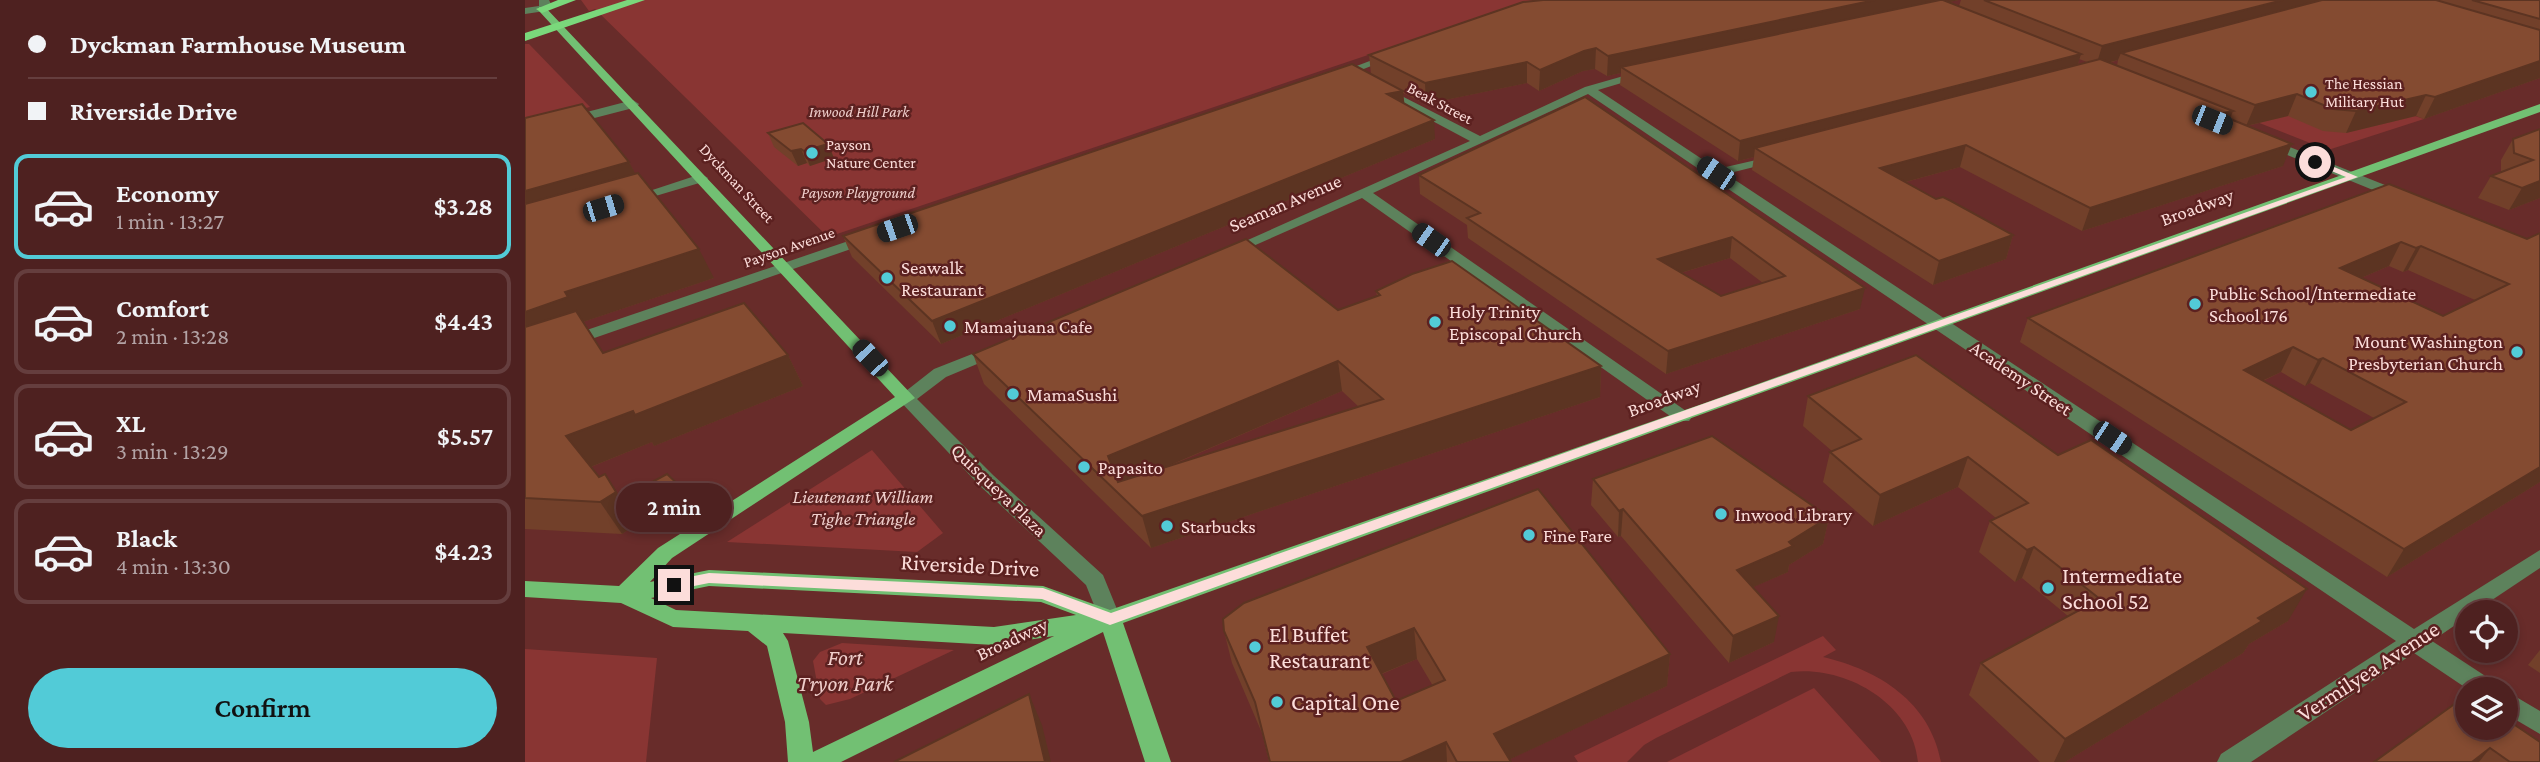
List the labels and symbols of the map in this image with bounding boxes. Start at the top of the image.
place label: The Hessian Military Hut [2325,75,2405,111]
street label: Beak Street [1405,79,1476,128]
marker: The Hessian Military Hut [2303,84,2319,100]
car [2189,102,2236,138]
park label: Inwood Hill Park [809,103,910,120]
place label: Payson Nature Center [826,136,916,171]
street label: Dyckman Street [695,140,778,227]
marker: Payson Nature Center [804,145,820,161]
route start [2299,146,2331,178]
car [1693,153,1740,193]
street label: Seaman Avenue [1226,170,1344,236]
park label: Payson Playground [801,184,915,202]
street label: Broadway [2158,184,2237,230]
car [580,192,627,224]
car [874,211,921,245]
car [1408,219,1455,261]
street label: Payson Avenue [741,223,837,272]
place label: Seawalk Restaurant [901,257,985,300]
marker: Seawalk Restaurant [879,270,895,286]
place label: Public School/Intermediate School 176 [2209,283,2416,326]
marker: Public School/Intermediate School 176 [2187,296,2203,312]
place label: Holy Trinity Episcopal Church [1449,301,1582,344]
marker: Holy Trinity Episcopal Church [1427,314,1443,330]
place label: Mamajuana Cafe [964,316,1092,338]
marker: Mamajuana Cafe [942,318,958,334]
place label: Mount Washington Presbyterian Church [2348,331,2503,374]
car [848,335,893,381]
street label: Academy Street [1966,336,2076,420]
marker: Mount Washington Presbyterian Church [2509,344,2525,360]
street label: Broadway [1625,375,1704,421]
place label: MamaSushi [1027,384,1117,405]
marker: MamaSushi [1005,386,1021,402]
car [2089,418,2136,458]
street label: Quisqueya Plaza [947,439,1051,541]
place label: Papasito [1098,457,1163,478]
marker: Papasito [1076,459,1092,475]
callout: 2 min [616,484,732,532]
park label: Lieutenant William Tighe Triangle [792,486,934,529]
place label: Inwood Library [1735,504,1852,525]
marker: Inwood Library [1713,506,1729,522]
place label: Starbucks [1181,516,1256,537]
marker: Starbucks [1159,518,1175,534]
place label: Fine Fare [1543,525,1612,546]
marker: Fine Fare [1521,527,1537,543]
street label: Riverside Drive [900,548,1040,582]
place label: Intermediate School 52 [2062,562,2182,614]
route end [658,569,690,601]
marker: Intermediate School 52 [2040,580,2056,596]
street label: Broadway [973,613,1051,665]
street label: Vermilyea Avenue [2292,615,2444,727]
place label: El Buffet Restaurant [1269,621,1370,673]
marker: El Buffet Restaurant [1247,639,1263,655]
park label: Fort Tryon Park [797,644,894,696]
place label: Capital One [1291,689,1400,715]
marker: Capital One [1269,694,1285,710]

